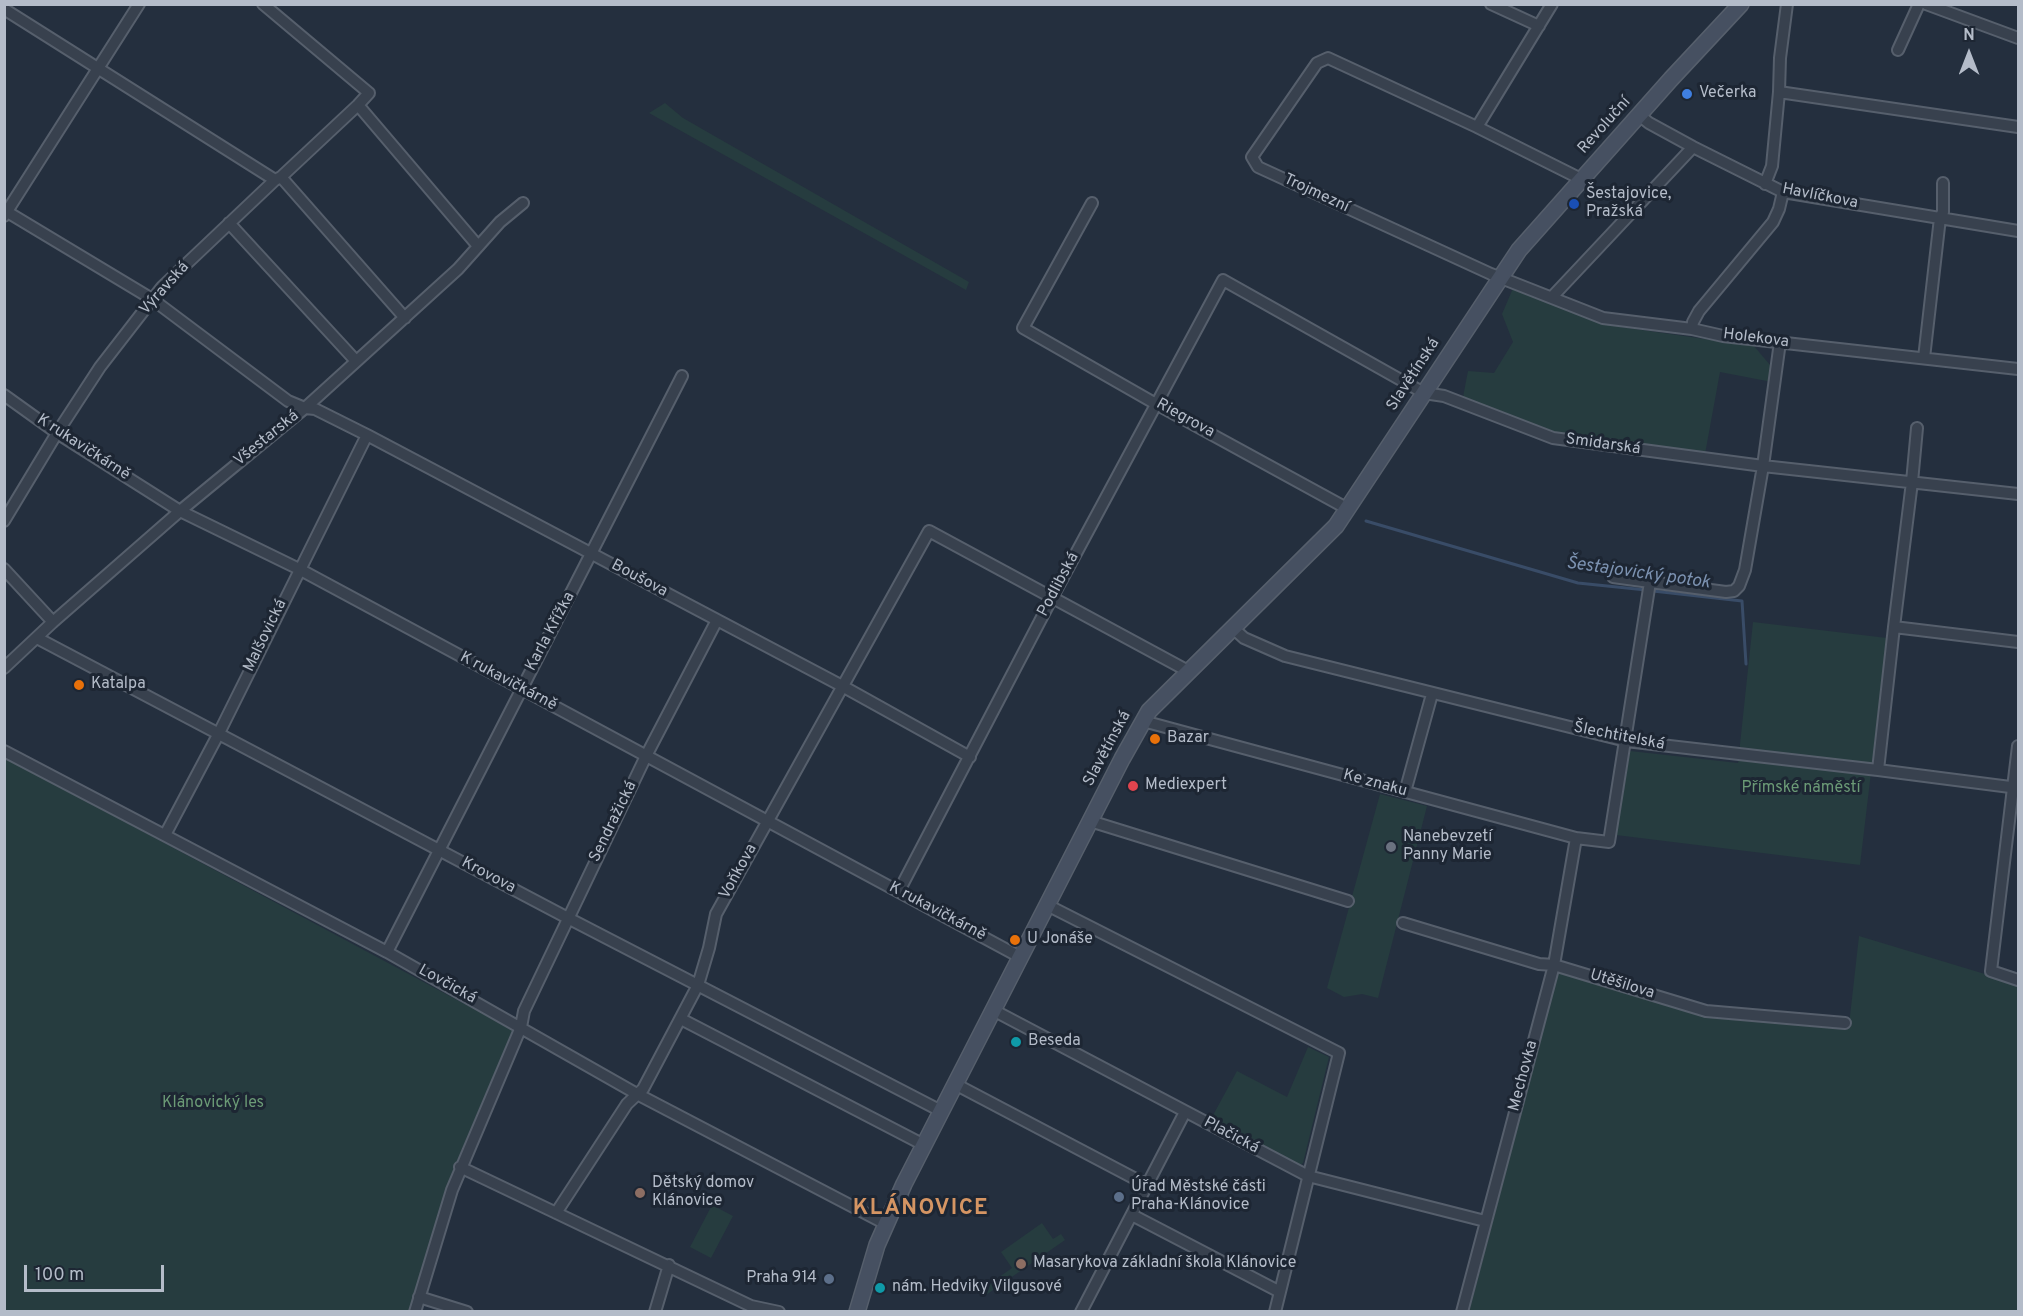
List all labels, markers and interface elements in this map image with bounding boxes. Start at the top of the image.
north arrow [1939,24,1999,84]
text: N [1963,26,1975,46]
place label: Večerka [1699,84,1756,104]
marker: Večerka [1680,87,1694,101]
street label: Revoluční [1574,94,1636,158]
street label: Trojmezní [1280,170,1352,218]
street label: Havlíčkova [1781,180,1859,214]
place label: Šestajovice, Pražská [1586,185,1671,223]
marker: Šestajovice, Pražská [1567,197,1581,211]
street label: Výravská [136,258,194,320]
street label: Holekova [1722,325,1790,353]
street label: Slavětínská [1383,335,1445,415]
street label: Riegrova [1152,395,1218,443]
street label: Všestarská [231,407,303,471]
street label: K rukavičkárně [33,411,133,485]
street label: Smidarská [1564,430,1642,460]
street label: Podlibská [1034,550,1084,620]
water label: Šestajovický potok [1565,553,1711,595]
street label: Boušova [608,556,670,602]
street label: Karla Křížka [522,589,580,675]
street label: Malšovická [240,597,292,675]
street label: K rukavičkárně [456,648,560,716]
place label: Katalpa [91,675,146,695]
marker: Katalpa [72,678,86,692]
street label: Slavětínská [1080,708,1136,790]
street label: Šlechtitelská [1572,719,1666,755]
place label: Bazar [1167,729,1209,749]
marker: Bazar [1148,732,1162,746]
street label: Ke znaku [1341,766,1409,802]
place label: Mediexpert [1145,776,1227,796]
street label: Sendražická [586,778,642,866]
marker: Mediexpert [1126,779,1140,793]
park label: Přímské náměstí [1741,779,1861,799]
place label: Nanebevzetí Panny Marie [1403,828,1492,866]
marker: Nanebevzetí Panny Marie [1384,840,1398,854]
street label: Voňkova [716,841,762,903]
street label: Krovova [458,854,518,898]
street label: K rukavičkárně [885,878,989,946]
place label: U Jonáše [1027,930,1093,950]
marker: U Jonáše [1008,933,1022,947]
street label: Lovčická [415,961,479,1009]
street label: Utěšilova [1587,966,1657,1004]
place label: Beseda [1028,1032,1081,1052]
marker: Beseda [1009,1035,1023,1049]
street label: Mechovka [1505,1038,1543,1114]
park label: Klánovický les [162,1094,264,1114]
street label: Plačická [1200,1113,1262,1159]
place label: Dětský domov Klánovice [652,1174,754,1212]
place label: Úřad Městské části Praha-Klánovice [1131,1178,1266,1216]
marker: Dětský domov Klánovice [633,1186,647,1200]
marker: Úřad Městské části Praha-Klánovice [1112,1190,1126,1204]
district label: KLÁNOVICE [853,1197,989,1223]
scale bar [27,1253,166,1291]
place label: Masarykova základní škola Klánovice [1033,1254,1296,1274]
marker: Masarykova základní škola Klánovice [1014,1257,1028,1271]
text: 100 m [35,1264,84,1287]
place label: Praha 914 [746,1269,817,1289]
marker: Praha 914 [822,1272,836,1286]
place label: nám. Hedviky Vilgusové [892,1278,1062,1298]
marker: nám. Hedviky Vilgusové [873,1281,887,1295]

